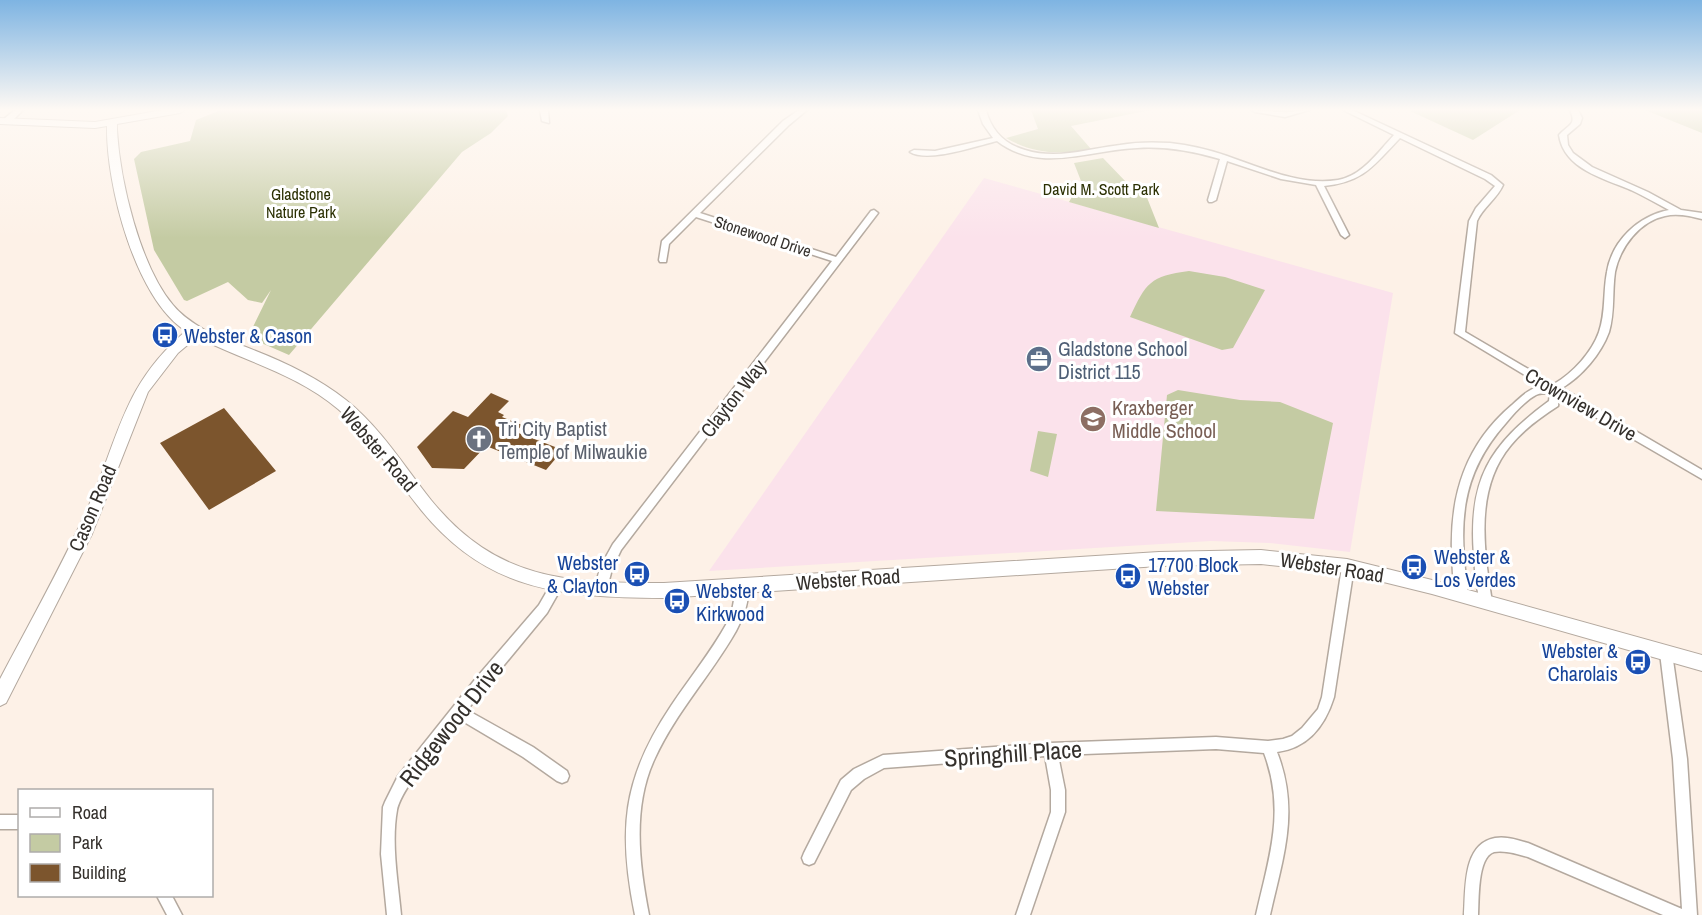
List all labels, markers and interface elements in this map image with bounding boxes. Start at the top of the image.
park label: David M. Scott Park [1043,178,1160,200]
park label: Gladstone Nature Park [266,183,336,223]
street label: Stonewood Drive [712,210,814,262]
bus stop icon: Webster & Cason [150,320,180,350]
place label: Webster & Cason [184,322,312,349]
place label: Gladstone School District 115 [1058,335,1187,385]
office icon: Gladstone School District 115 [1024,344,1054,374]
street label: Clayton Way [694,353,773,443]
street label: Crownview Drive [1520,361,1642,447]
place label: Kraxberger Middle School [1112,394,1216,444]
street label: Webster Road [335,401,423,497]
school or university icon: Kraxberger Middle School [1078,404,1108,434]
place label: Tri City Baptist Temple of Milwaukie [498,415,647,465]
church icon: Tri City Baptist Temple of Milwaukie [464,424,494,454]
street label: Cason Road [62,461,122,555]
place label: Webster & Los Verdes [1434,543,1516,593]
street label: Webster Road [1278,545,1386,589]
place label: Webster & Clayton [547,549,619,599]
place label: 17700 Block Webster [1148,551,1239,601]
bus stop icon: Webster & Los Verdes [1399,552,1429,582]
bus stop icon: Webster & Clayton [622,559,652,589]
bus stop icon: 17700 Block Webster [1113,561,1143,591]
street label: Webster Road [795,562,901,596]
place label: Webster & Kirkwood [696,577,772,627]
bus stop icon: Webster & Kirkwood [662,586,692,616]
place label: Webster & Charolais [1542,637,1618,687]
bus stop icon: Webster & Charolais [1623,647,1653,677]
street label: Ridgewood Drive [392,653,510,793]
street label: Springhill Place [943,732,1083,774]
legend [18,789,213,897]
text: Road [72,800,107,825]
text: Park [72,830,103,855]
text: Building [72,860,127,885]

